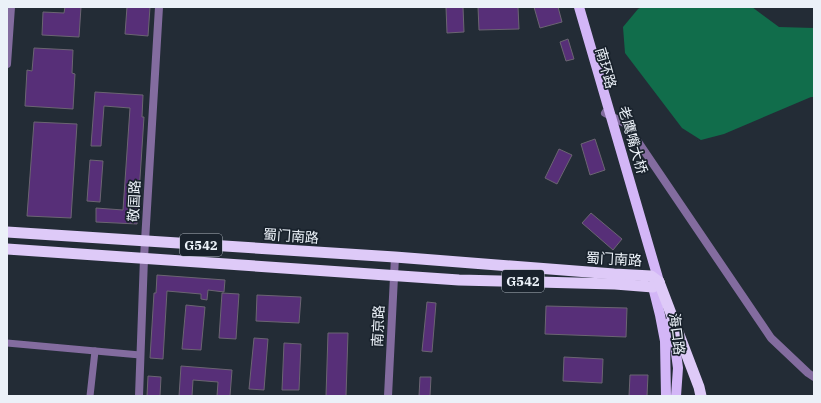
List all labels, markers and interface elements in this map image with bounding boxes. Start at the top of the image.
street label: 南环路 [592,45,620,91]
street label: 老鹰嘴大桥 [615,104,651,176]
street label: 敬国路 [124,180,144,222]
street label: 蜀门南路 [262,225,320,247]
road number: G542 [180,234,222,256]
street label: 蜀门南路 [586,249,642,269]
road number: G542 [502,270,544,292]
street label: 南京路 [368,305,388,347]
street label: 海口路 [666,312,688,356]

